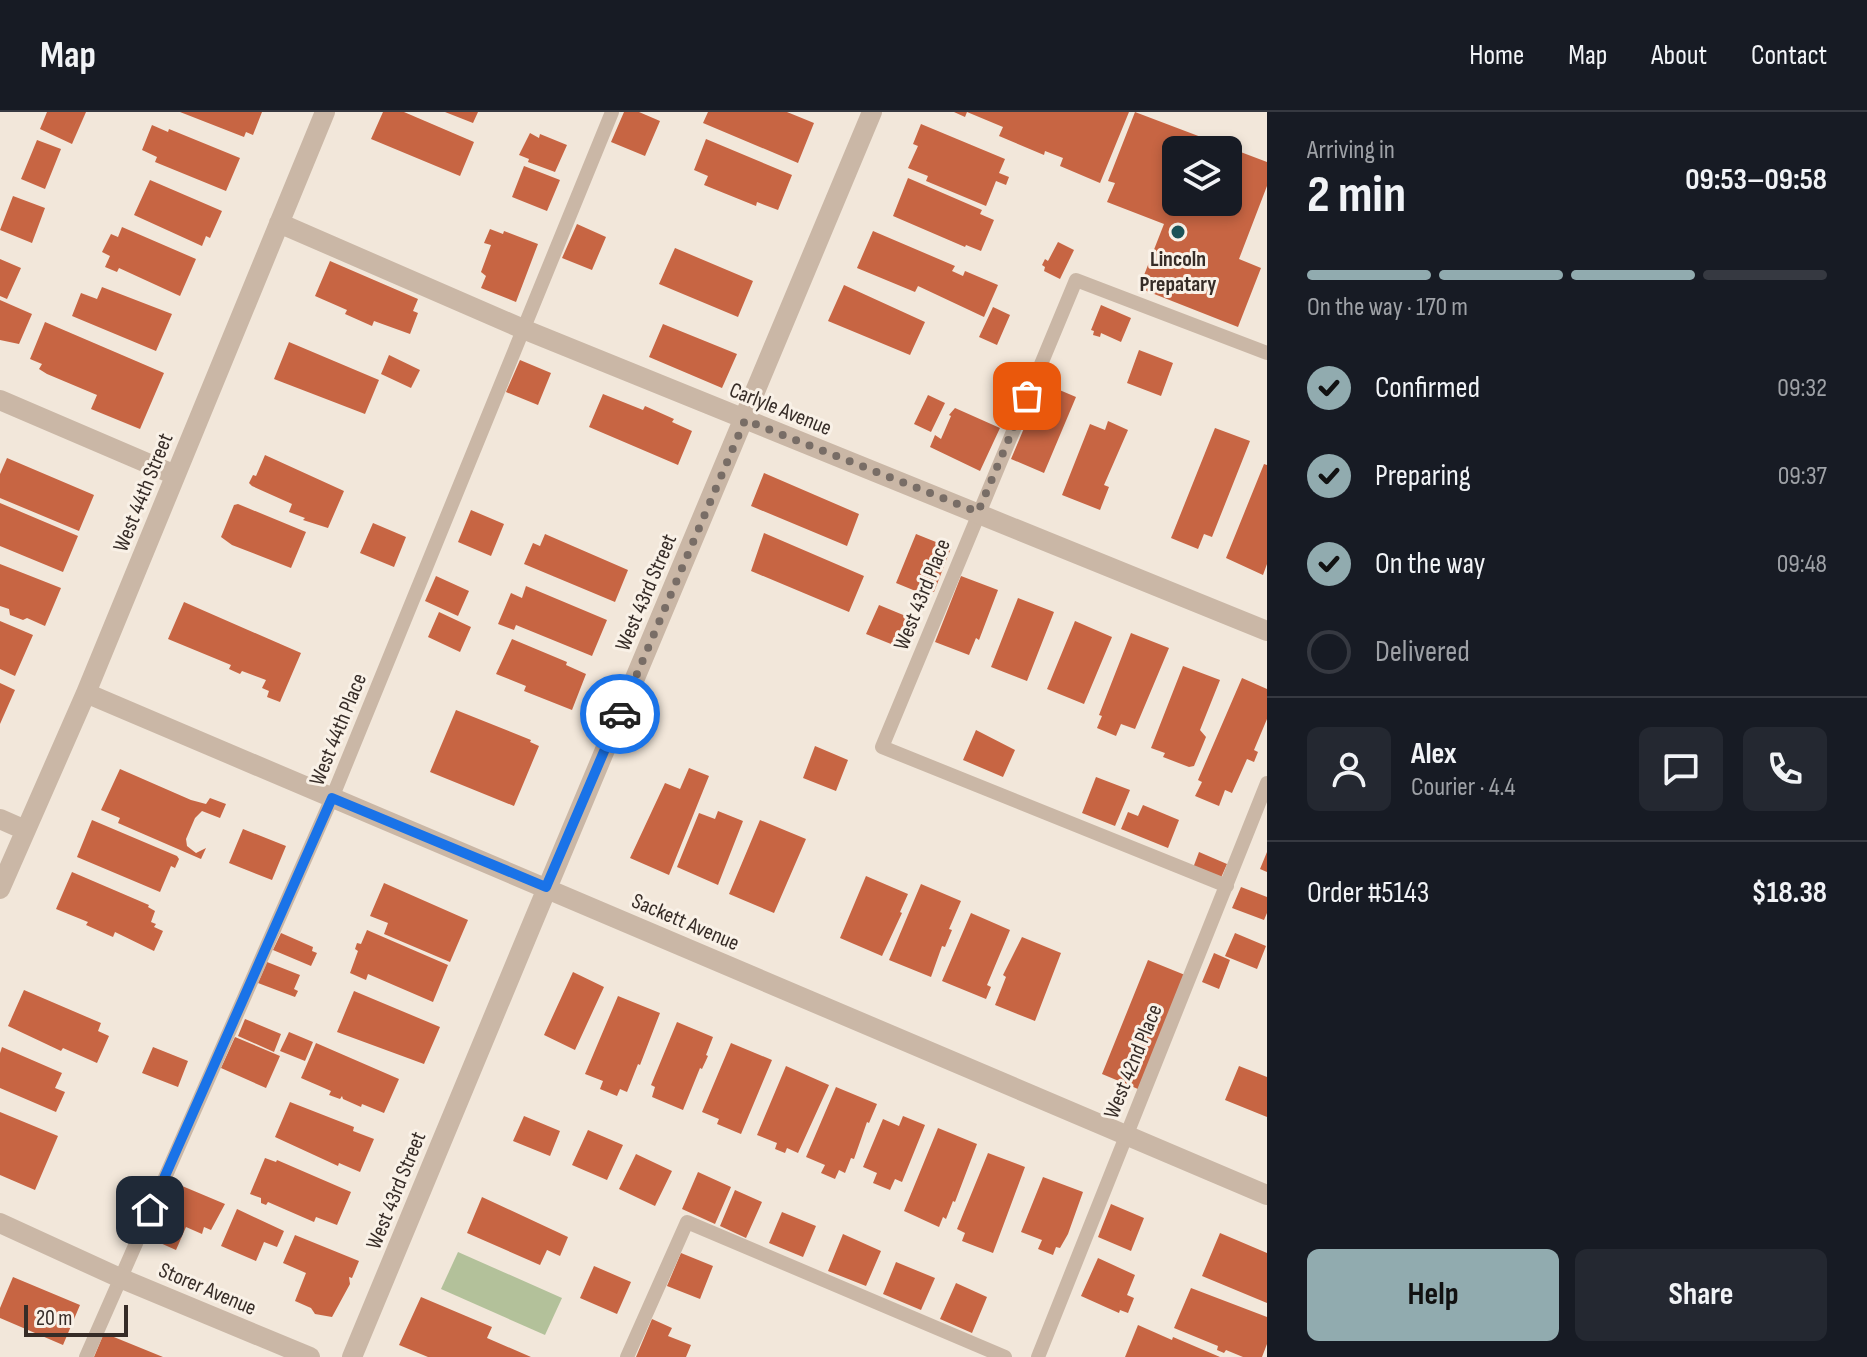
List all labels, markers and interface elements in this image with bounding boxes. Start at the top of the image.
text: Map [40,33,96,78]
text: Home [1469,39,1524,72]
text: Map [1568,39,1607,72]
text: About [1651,39,1707,72]
text: Contact [1751,39,1827,72]
text: Arriving in [1307,135,1395,166]
map controls [1162,136,1242,216]
button: layers [1162,136,1242,216]
text: 09:53–09:58 [1685,162,1827,198]
text: 2 min [1307,164,1406,227]
marker: Lincoln Prepatary [1169,223,1187,241]
place label: Lincoln Prepatary [1140,246,1216,298]
text: On the way · 170 m [1307,292,1468,323]
pin [993,362,1061,430]
icon: check [1307,366,1351,410]
text: Confirmed [1375,370,1480,406]
text: 09:32 [1777,373,1827,404]
icon: bag [1005,374,1049,418]
street label: Carlyle Avenue [725,377,836,442]
street label: West 44th Street [107,429,180,556]
icon: check [1307,454,1351,498]
text: Preparing [1375,458,1471,494]
text: 09:37 [1778,461,1827,492]
street label: West 43rd Street [610,530,683,655]
street label: West 43rd Place [888,535,957,654]
icon: check [1307,542,1351,586]
text: On the way [1375,546,1485,582]
text: 09:48 [1777,549,1827,580]
text: Delivered [1375,634,1470,670]
street label: West 44th Place [304,670,373,790]
courier [580,674,660,754]
icon: car [598,692,642,736]
button: person [1307,727,1391,811]
button: chat [1639,727,1723,811]
button: phone [1743,727,1827,811]
text: Alex [1411,736,1457,772]
text: Courier · 4.4 [1411,772,1515,803]
text: Order #5143 [1307,875,1429,911]
text: $18.38 [1751,875,1827,911]
street label: Sackett Avenue [628,888,743,957]
street label: West 42nd Place [1098,1001,1169,1123]
street label: West 43rd Street [361,1128,432,1253]
pin [116,1176,184,1244]
icon: home [128,1188,172,1232]
button: Help [1307,1249,1559,1341]
button: Share [1575,1249,1827,1341]
street label: Storer Avenue [155,1257,260,1322]
scale bar [24,1301,128,1337]
text: 20 m [36,1305,73,1332]

